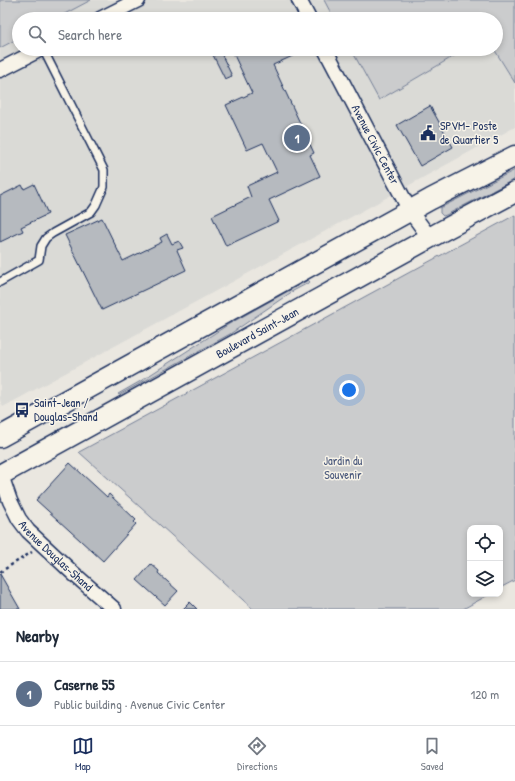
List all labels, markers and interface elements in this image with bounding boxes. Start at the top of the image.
search box [12,12,503,56]
icon: search [26,23,48,45]
text: Search here [58,24,122,45]
street label: Avenue Civic Center [348,102,404,188]
place label: SPVM- Poste de Quartier 5 [440,117,498,148]
pin: 1 [284,123,310,153]
public building icon: SPVM- Poste de Quartier 5 [419,124,437,142]
street label: Boulevard Saint-Jean [213,303,302,362]
your location [339,380,359,400]
place label: Saint-Jean / Douglas-Shand [34,394,98,425]
bus stop icon: Saint-Jean / Douglas-Shand [13,401,31,419]
park label: Jardin du Souvenir [324,452,363,483]
street label: Avenue Douglas-Shand [15,517,97,595]
map controls [467,525,503,597]
button: locate [467,525,503,561]
button: layers [467,561,503,597]
text: Nearby [16,624,59,647]
text: Caserne 55 [54,674,115,695]
text: 1 [27,685,31,703]
text: 120 m [471,685,499,703]
text: Public building · Avenue Civic Center [54,695,225,713]
tab: Map [72,735,94,773]
tab: Directions [237,735,278,773]
tab: Saved [421,735,443,773]

